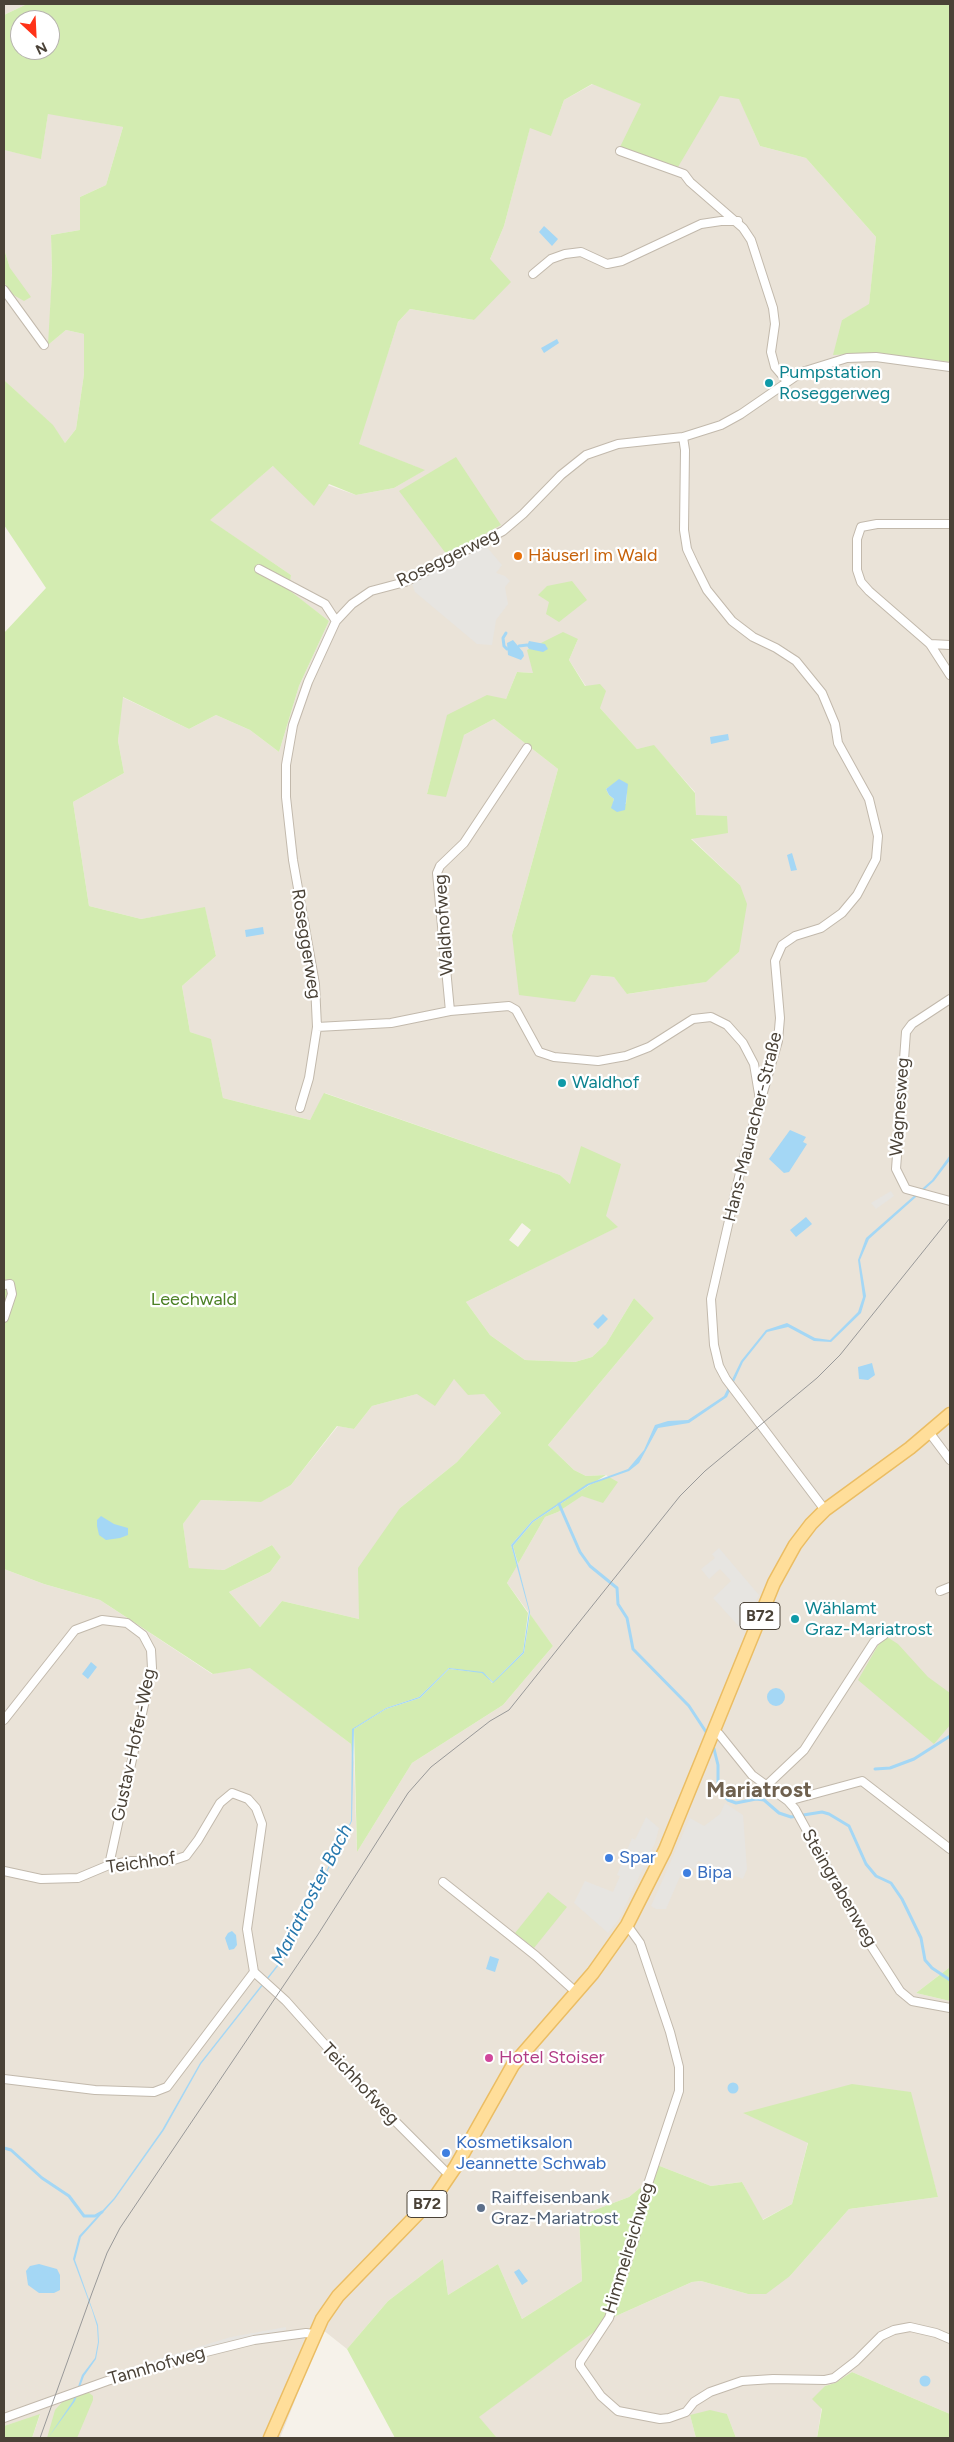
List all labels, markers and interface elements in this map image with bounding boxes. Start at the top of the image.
north arrow [10,10,60,60]
text: N [33,38,50,58]
place label: Pumpstation Roseggerweg [779,362,890,404]
marker: Pumpstation Roseggerweg [763,377,775,389]
street label: Roseggerweg [393,524,503,592]
place label: Häuserl im Wald [528,545,658,567]
marker: Häuserl im Wald [512,550,524,562]
street label: Waldhofweg [430,874,458,976]
street label: Roseggerweg [287,887,325,1001]
street label: Hans-Mauracher-Straße [719,1030,787,1224]
street label: Wagnesweg [886,1057,914,1157]
place label: Waldhof [572,1072,639,1094]
marker: Waldhof [556,1077,568,1089]
park label: Leechwald [151,1289,237,1311]
place label: Wählamt Graz-Mariatrost [805,1598,933,1640]
road number: B72 [740,1602,780,1630]
marker: Wählamt Graz-Mariatrost [789,1613,801,1625]
street label: Gustav-Hofer-Weg [107,1667,161,1823]
district label: Mariatrost [706,1778,812,1804]
water label: Mariatroster Bach [267,1821,357,1969]
street label: Steingrabenweg [797,1825,881,1951]
street label: Teichhof [105,1847,177,1879]
place label: Spar [619,1847,656,1869]
marker: Spar [603,1852,615,1864]
place label: Bipa [697,1862,732,1884]
marker: Bipa [681,1867,693,1879]
street label: Teichhofweg [317,2039,403,2129]
place label: Hotel Stoiser [499,2047,605,2069]
marker: Hotel Stoiser [483,2052,495,2064]
place label: Kosmetiksalon Jeannette Schwab [456,2132,606,2174]
marker: Kosmetiksalon Jeannette Schwab [440,2147,452,2159]
street label: Himmelreichweg [599,2180,659,2316]
place label: Raiffeisenbank Graz-Mariatrost [491,2187,619,2230]
road number: B72 [407,2190,447,2218]
marker: Raiffeisenbank Graz-Mariatrost [475,2202,487,2214]
street label: Tannhofweg [106,2342,208,2390]

